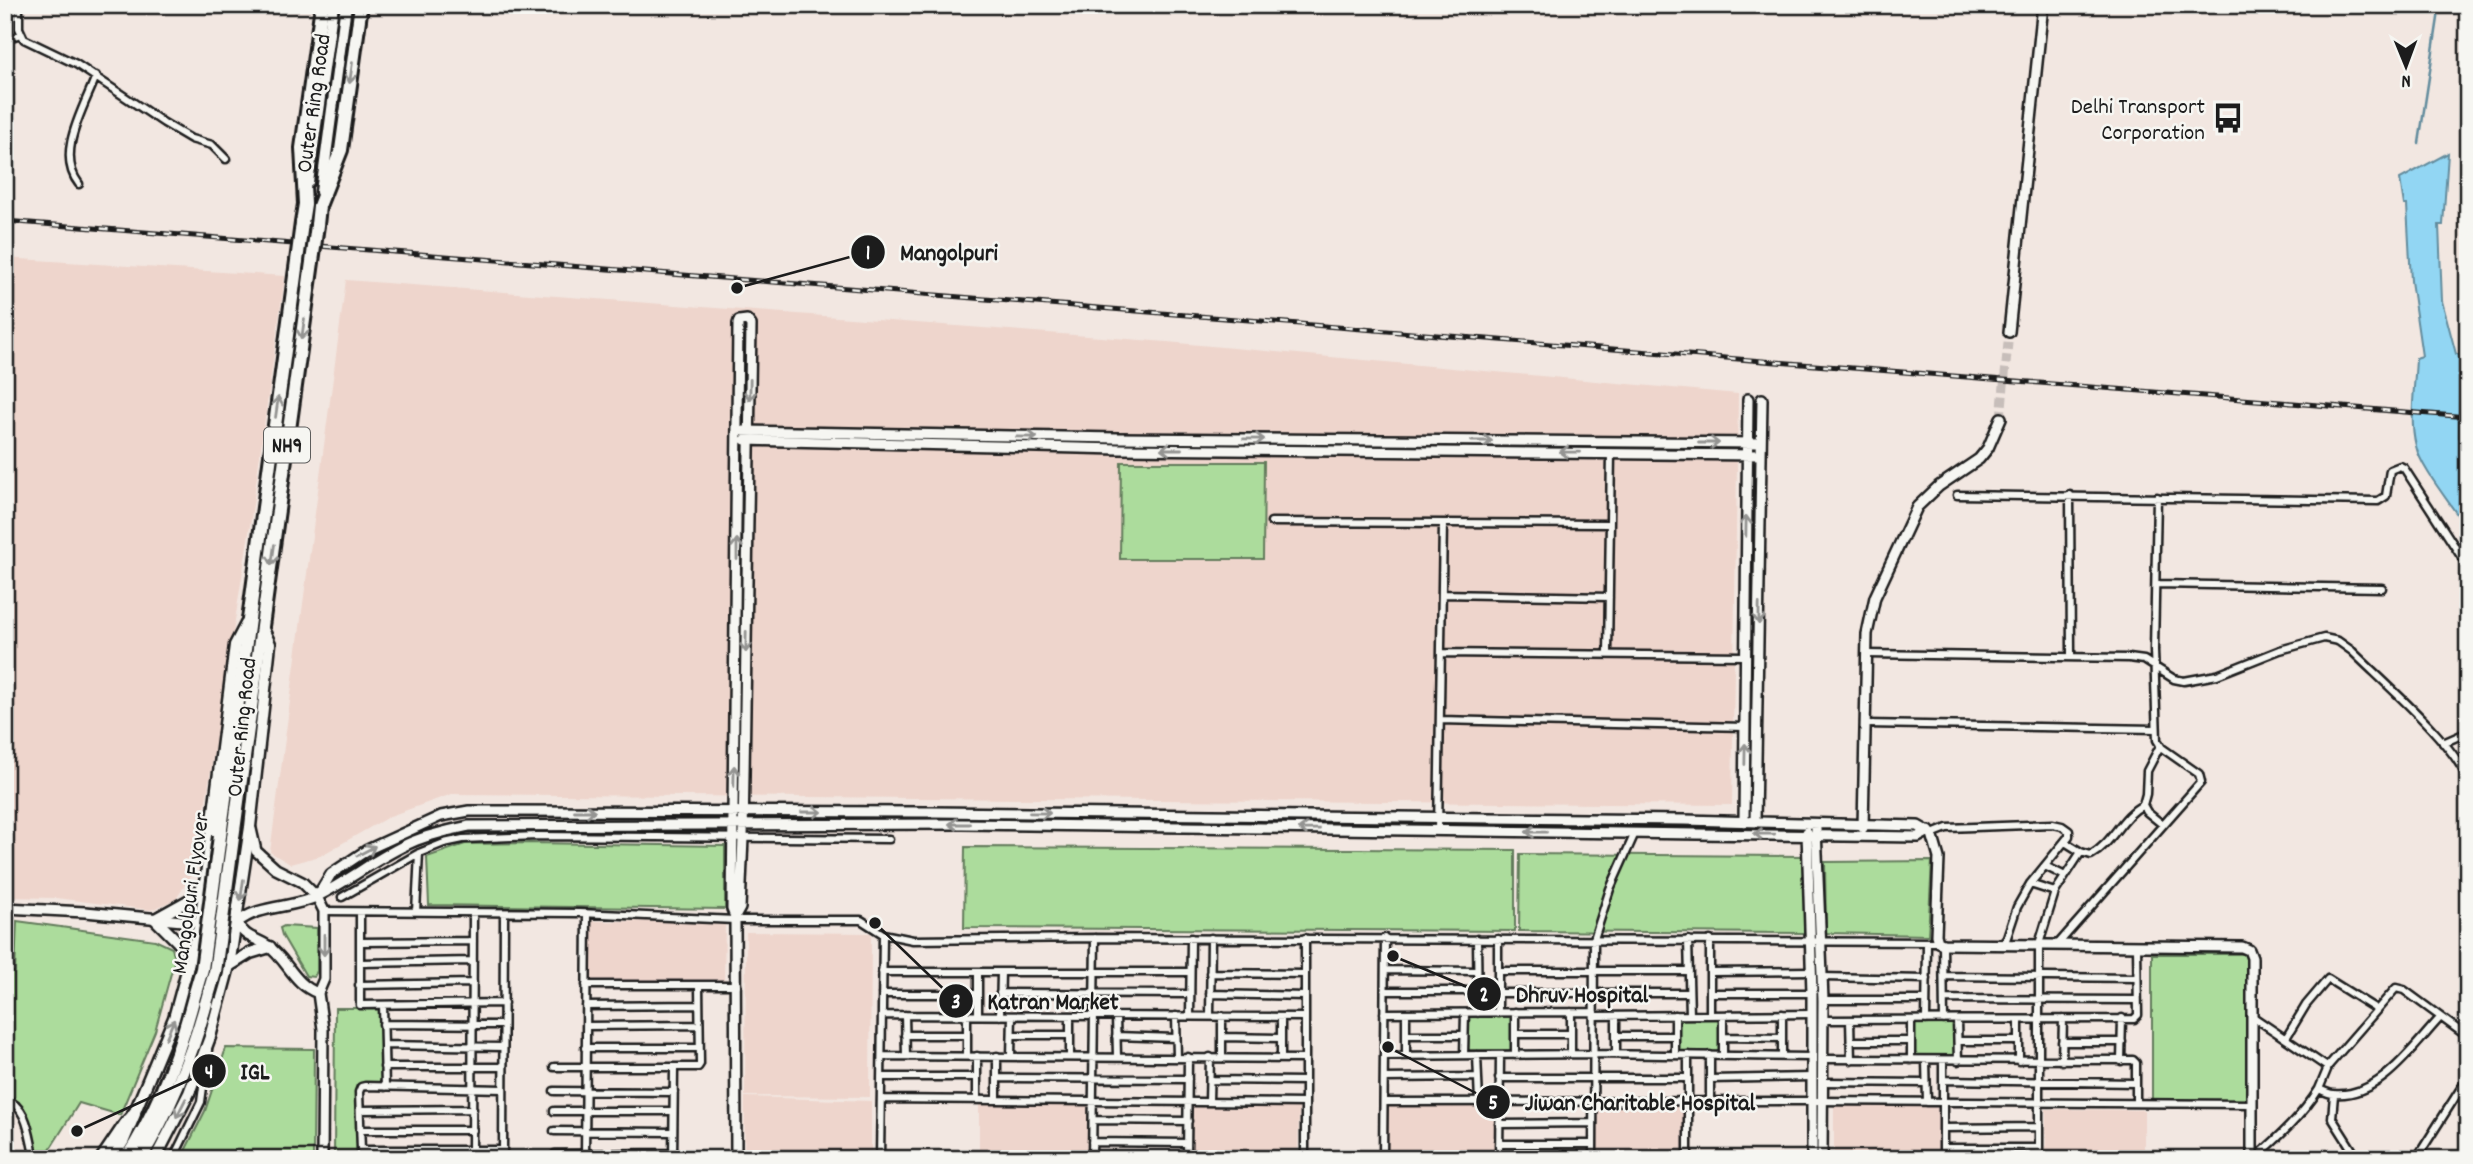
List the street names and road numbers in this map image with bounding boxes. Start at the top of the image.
street label: Outer Ring Road [289,32,342,175]
road number: NH9 [264,428,310,462]
street label: Outer Ring Road [220,656,267,799]
street label: Mangolpuri Flyover [165,810,220,976]

